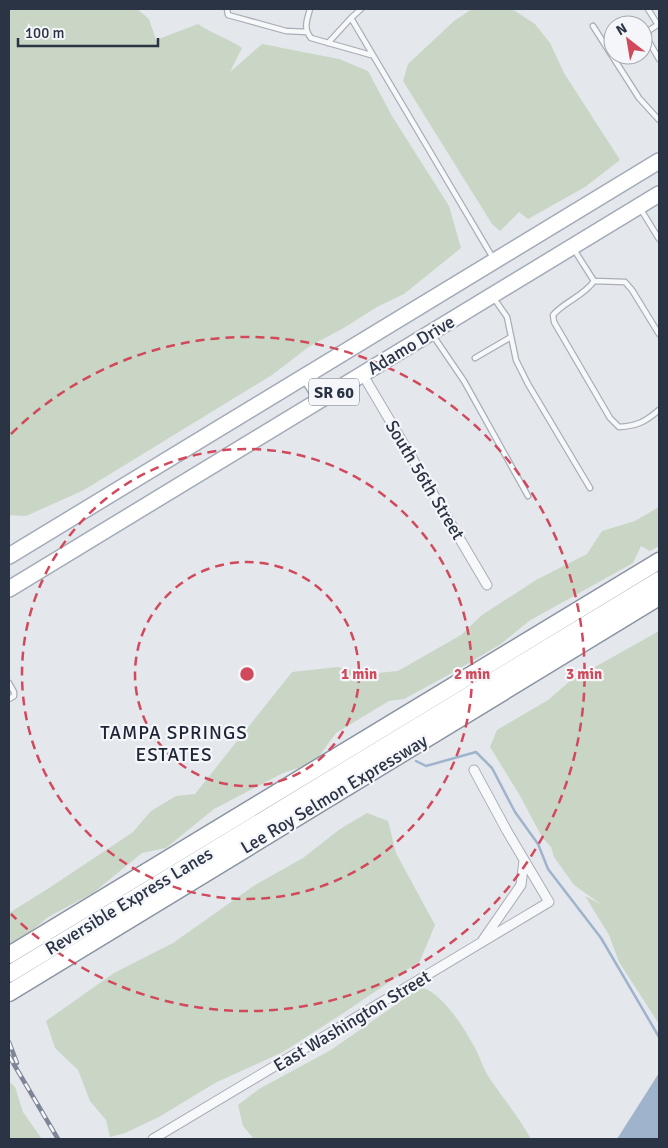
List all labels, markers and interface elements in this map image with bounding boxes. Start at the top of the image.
scale bar [18,15,158,47]
north arrow [603,15,653,65]
text: N [613,19,630,39]
text: 100 m [25,24,65,42]
street label: Adamo Drive [364,310,458,380]
road number: SR 60 [309,378,359,406]
street label: South 56th Street [381,416,469,544]
centre of rings [238,665,256,683]
text: 1 min [341,665,377,683]
text: 2 min [454,665,490,683]
text: 3 min [566,665,602,683]
district label: TAMPA SPRINGS ESTATES [100,721,248,767]
street label: Lee Roy Selmon Expressway [237,729,432,859]
street label: Reversible Express Lanes [41,842,217,960]
street label: East Washington Street [270,965,434,1077]

